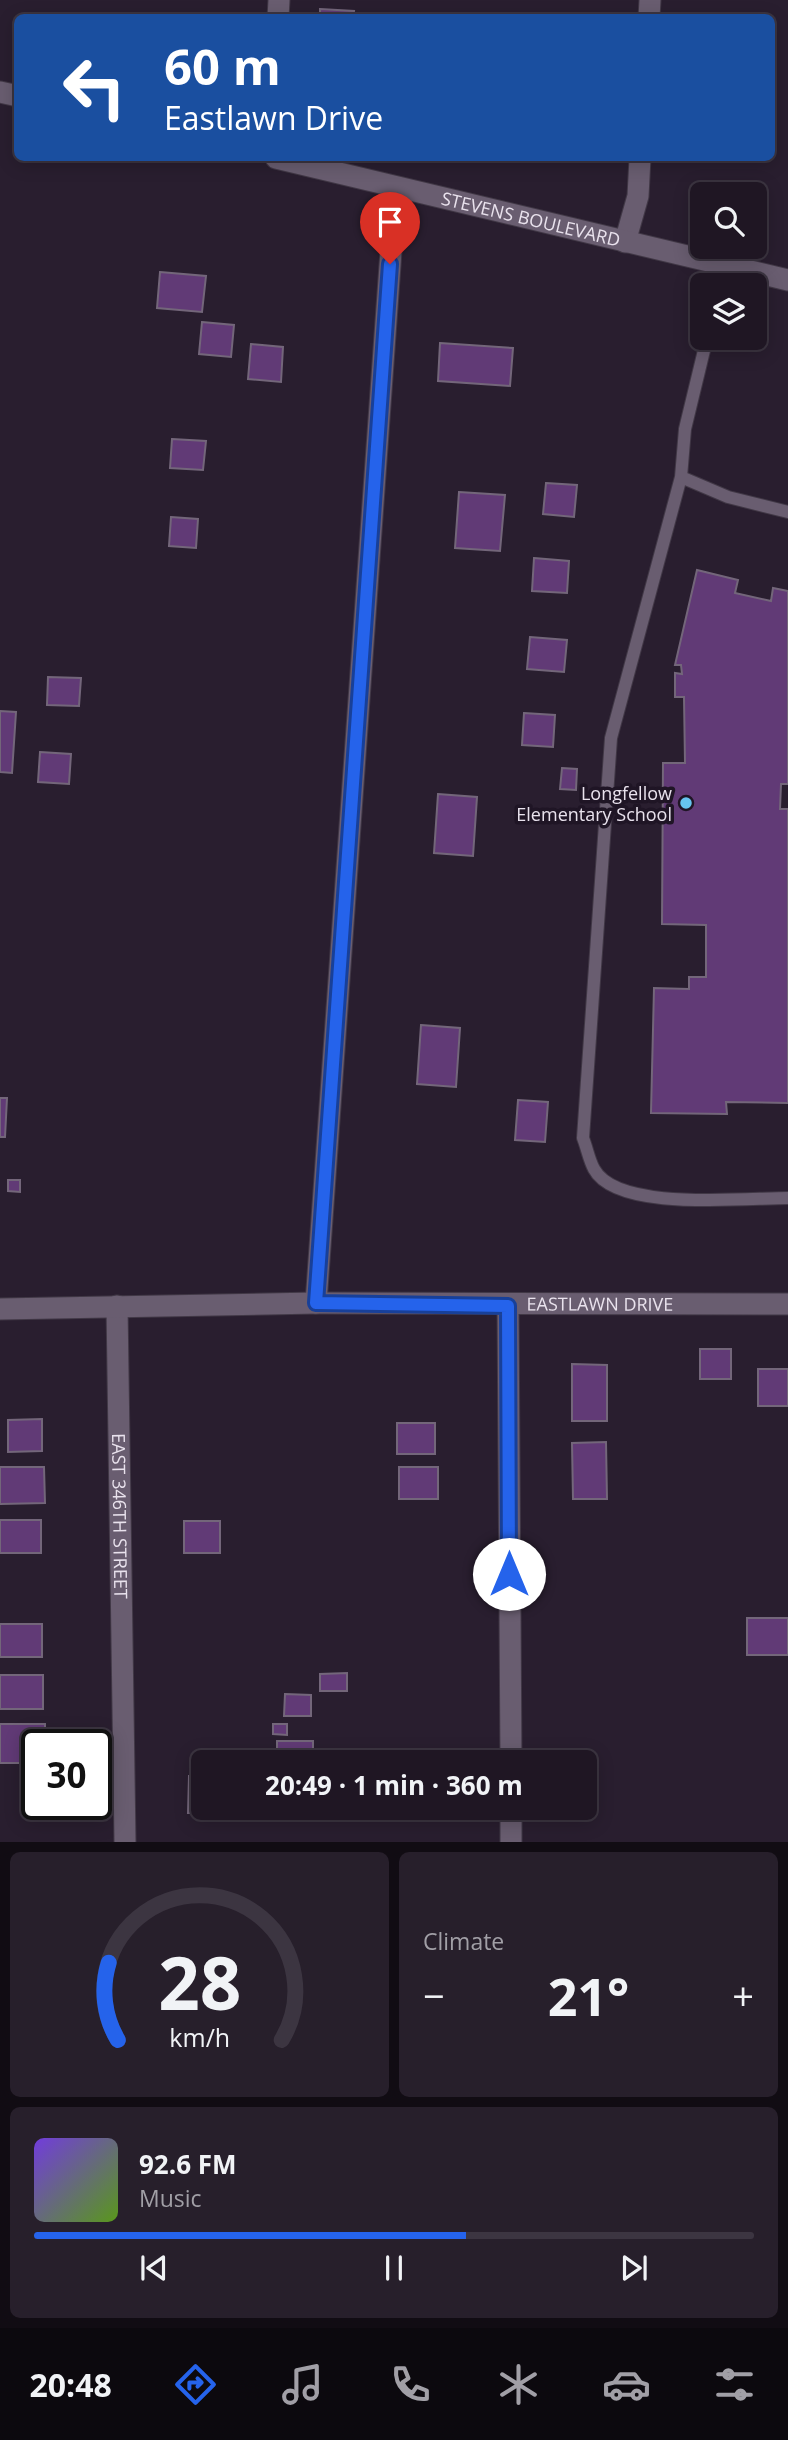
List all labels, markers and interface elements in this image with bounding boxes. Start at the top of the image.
text: 60 m [164,33,281,99]
icon: left [49,42,140,133]
text: Eastlawn Drive [164,96,383,139]
map controls [690,182,767,350]
button: search [690,182,767,259]
street label: STEVENS BOULEVARD [439,186,623,252]
pin [360,192,420,264]
icon: arrive [371,203,409,241]
button: layers [690,273,767,350]
place label: Longfellow Elementary School [516,781,672,826]
marker: Longfellow Elementary School [678,795,694,811]
street label: EASTLAWN DRIVE [527,1291,673,1316]
street label: EAST 346TH STREET [107,1433,133,1599]
position arrow [472,1537,546,1611]
speed limit sign: 30 [21,1729,112,1820]
text: 20:49 · 1 min · 360 m [265,1767,523,1803]
text: Climate [423,1925,504,1957]
text: 28 [158,1933,241,2032]
text: 21° [548,1960,629,2031]
text: − [423,1969,445,2021]
text: + [732,1969,754,2021]
text: km/h [169,2020,230,2054]
text: 92.6 FM [139,2146,237,2182]
text: Music [139,2182,202,2214]
icon: previous [135,2249,173,2287]
icon: pause [375,2249,413,2287]
icon: next [615,2249,653,2287]
icon: directions [171,2360,220,2409]
icon: music [278,2360,327,2409]
icon: phone [386,2360,435,2409]
icon: climate [494,2360,543,2409]
icon: car [602,2360,651,2409]
icon: filters [710,2360,759,2409]
text: 20:48 [29,2363,112,2406]

